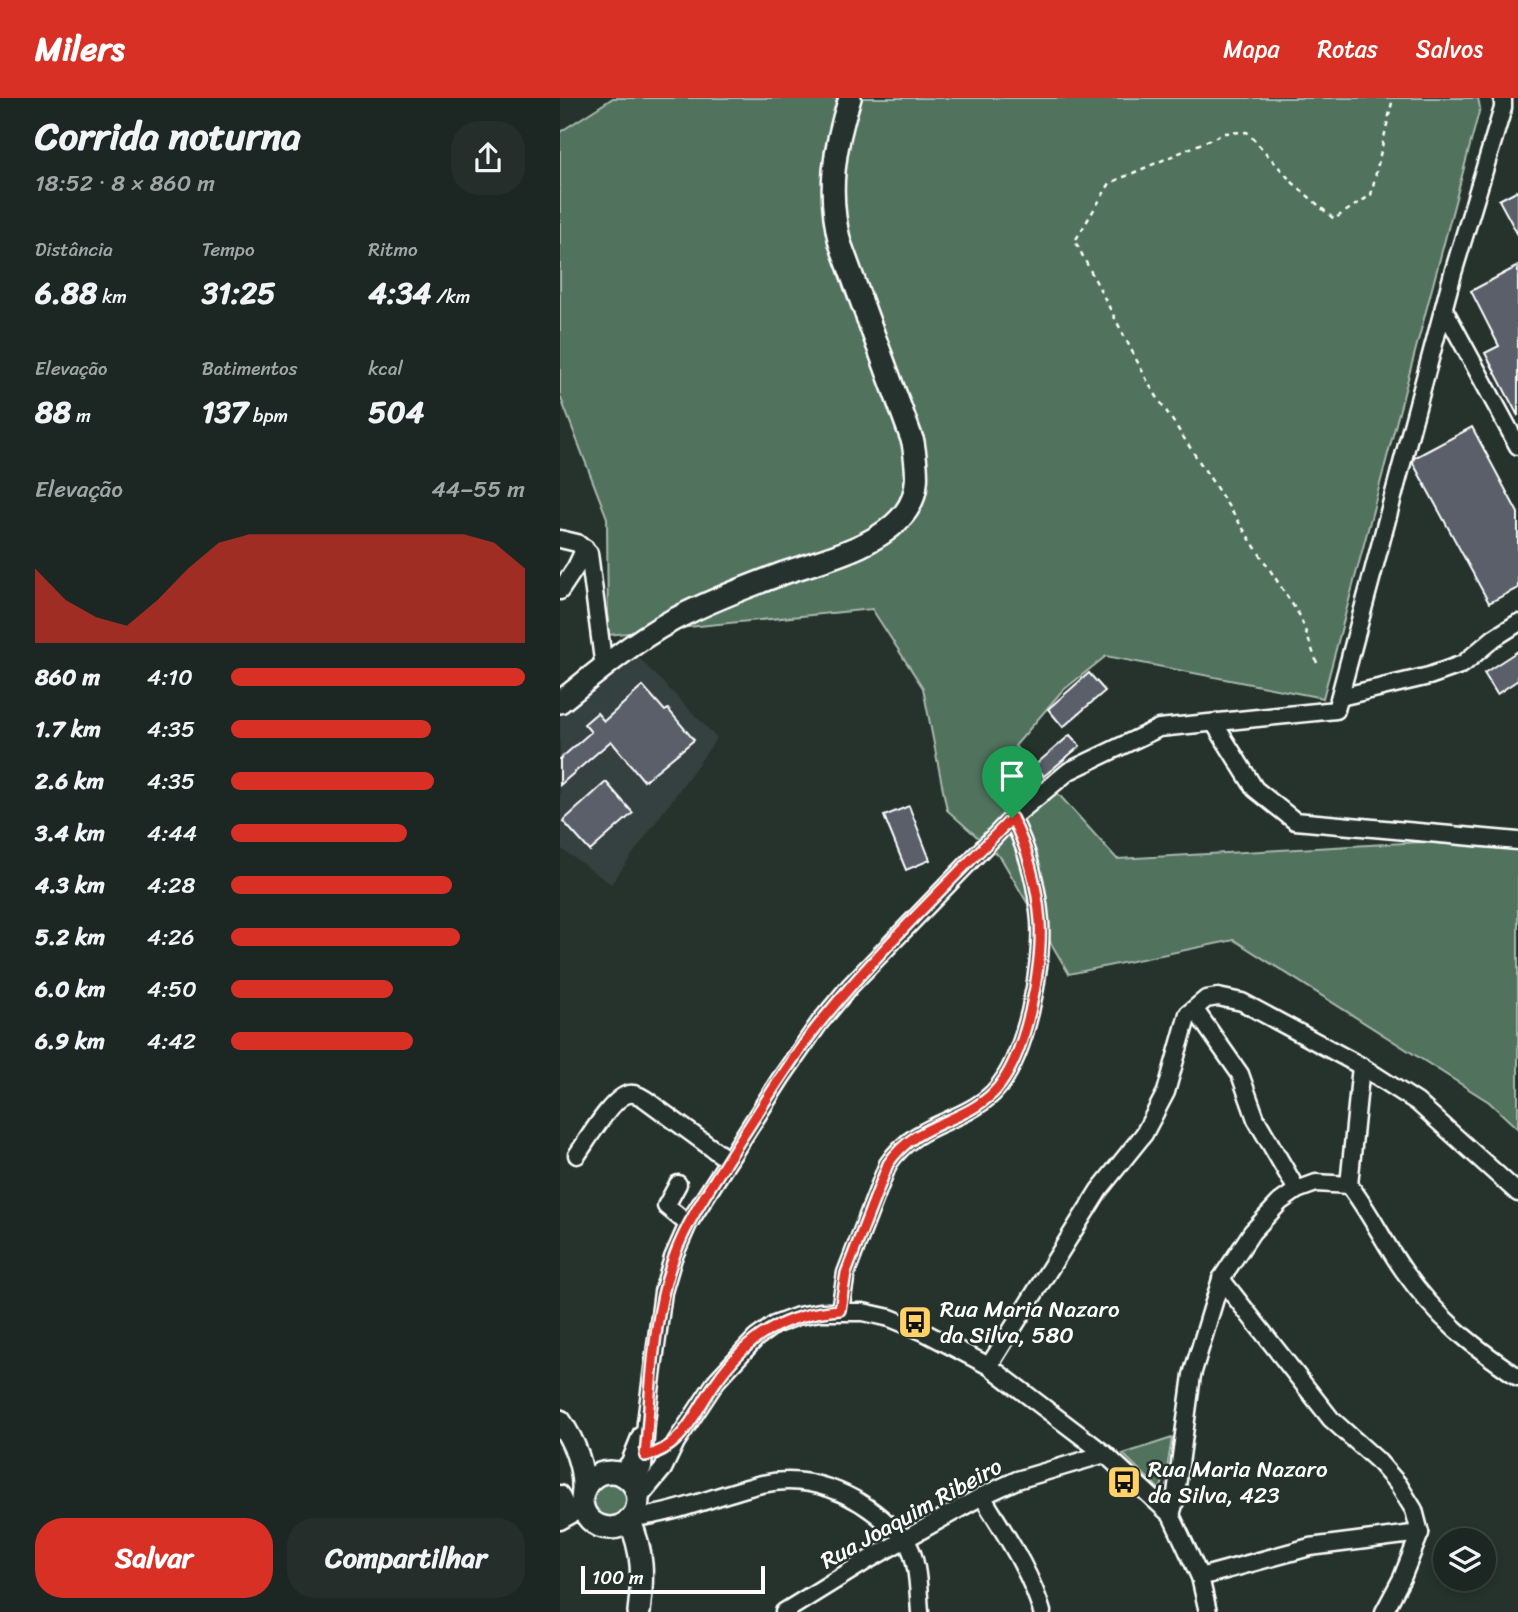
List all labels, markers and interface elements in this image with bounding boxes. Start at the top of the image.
text: Milers [35,20,124,78]
text: Mapa [1223,28,1280,70]
text: Rotas [1318,28,1378,70]
text: Salvos [1416,28,1483,70]
text: Corrida noturna [35,103,301,170]
button: share [451,121,525,195]
text: 18:52 · 8 × 860 m [35,163,215,204]
text: Distância [35,233,113,266]
text: Tempo [202,233,255,266]
text: Ritmo [368,233,418,266]
text: 6.88 [35,266,97,320]
text: 31:25 [202,266,276,320]
text: 4:34 [368,266,431,320]
text: km [97,280,127,313]
text: /km [431,280,470,313]
text: Elevação [35,352,108,385]
text: Batimentos [202,352,298,385]
text: kcal [368,352,403,385]
text: 88 [35,385,71,439]
text: 137 [202,385,248,439]
text: 504 [368,385,424,439]
text: m [71,399,91,432]
text: bpm [248,399,288,432]
text: Elevação [35,469,123,510]
text: 44–55 m [431,469,525,510]
text: 860 m [35,657,100,698]
text: 4:10 [147,657,193,698]
text: 1.7 km [35,709,101,750]
text: 4:35 [147,709,195,750]
pin [982,746,1042,818]
icon: arrive [993,757,1031,795]
text: 2.6 km [35,761,104,802]
text: 4:35 [147,761,195,802]
text: 3.4 km [35,813,105,854]
text: 4:44 [147,813,197,854]
text: 4.3 km [35,865,105,906]
text: 4:28 [147,865,195,906]
text: 5.2 km [35,917,105,958]
text: 4:26 [147,917,195,958]
text: 6.0 km [35,969,105,1010]
text: 4:50 [147,969,197,1010]
text: 6.9 km [35,1021,105,1062]
text: 4:42 [147,1021,196,1062]
place label: Rua Maria Nazaro da Silva, 580 [940,1289,1120,1356]
bus stop icon: Rua Maria Nazaro da Silva, 580 [896,1303,934,1341]
street label: Rua Joaquim Ribeiro [813,1446,1010,1581]
place label: Rua Maria Nazaro da Silva, 423 [1148,1449,1328,1516]
bus stop icon: Rua Maria Nazaro da Silva, 423 [1105,1463,1143,1501]
button: Salvar [35,1518,273,1598]
button: Compartilhar [287,1518,525,1598]
map controls [1433,1528,1496,1591]
button: layers [1433,1528,1496,1591]
text: 100 m [592,1561,644,1594]
scale bar [581,1563,765,1595]

